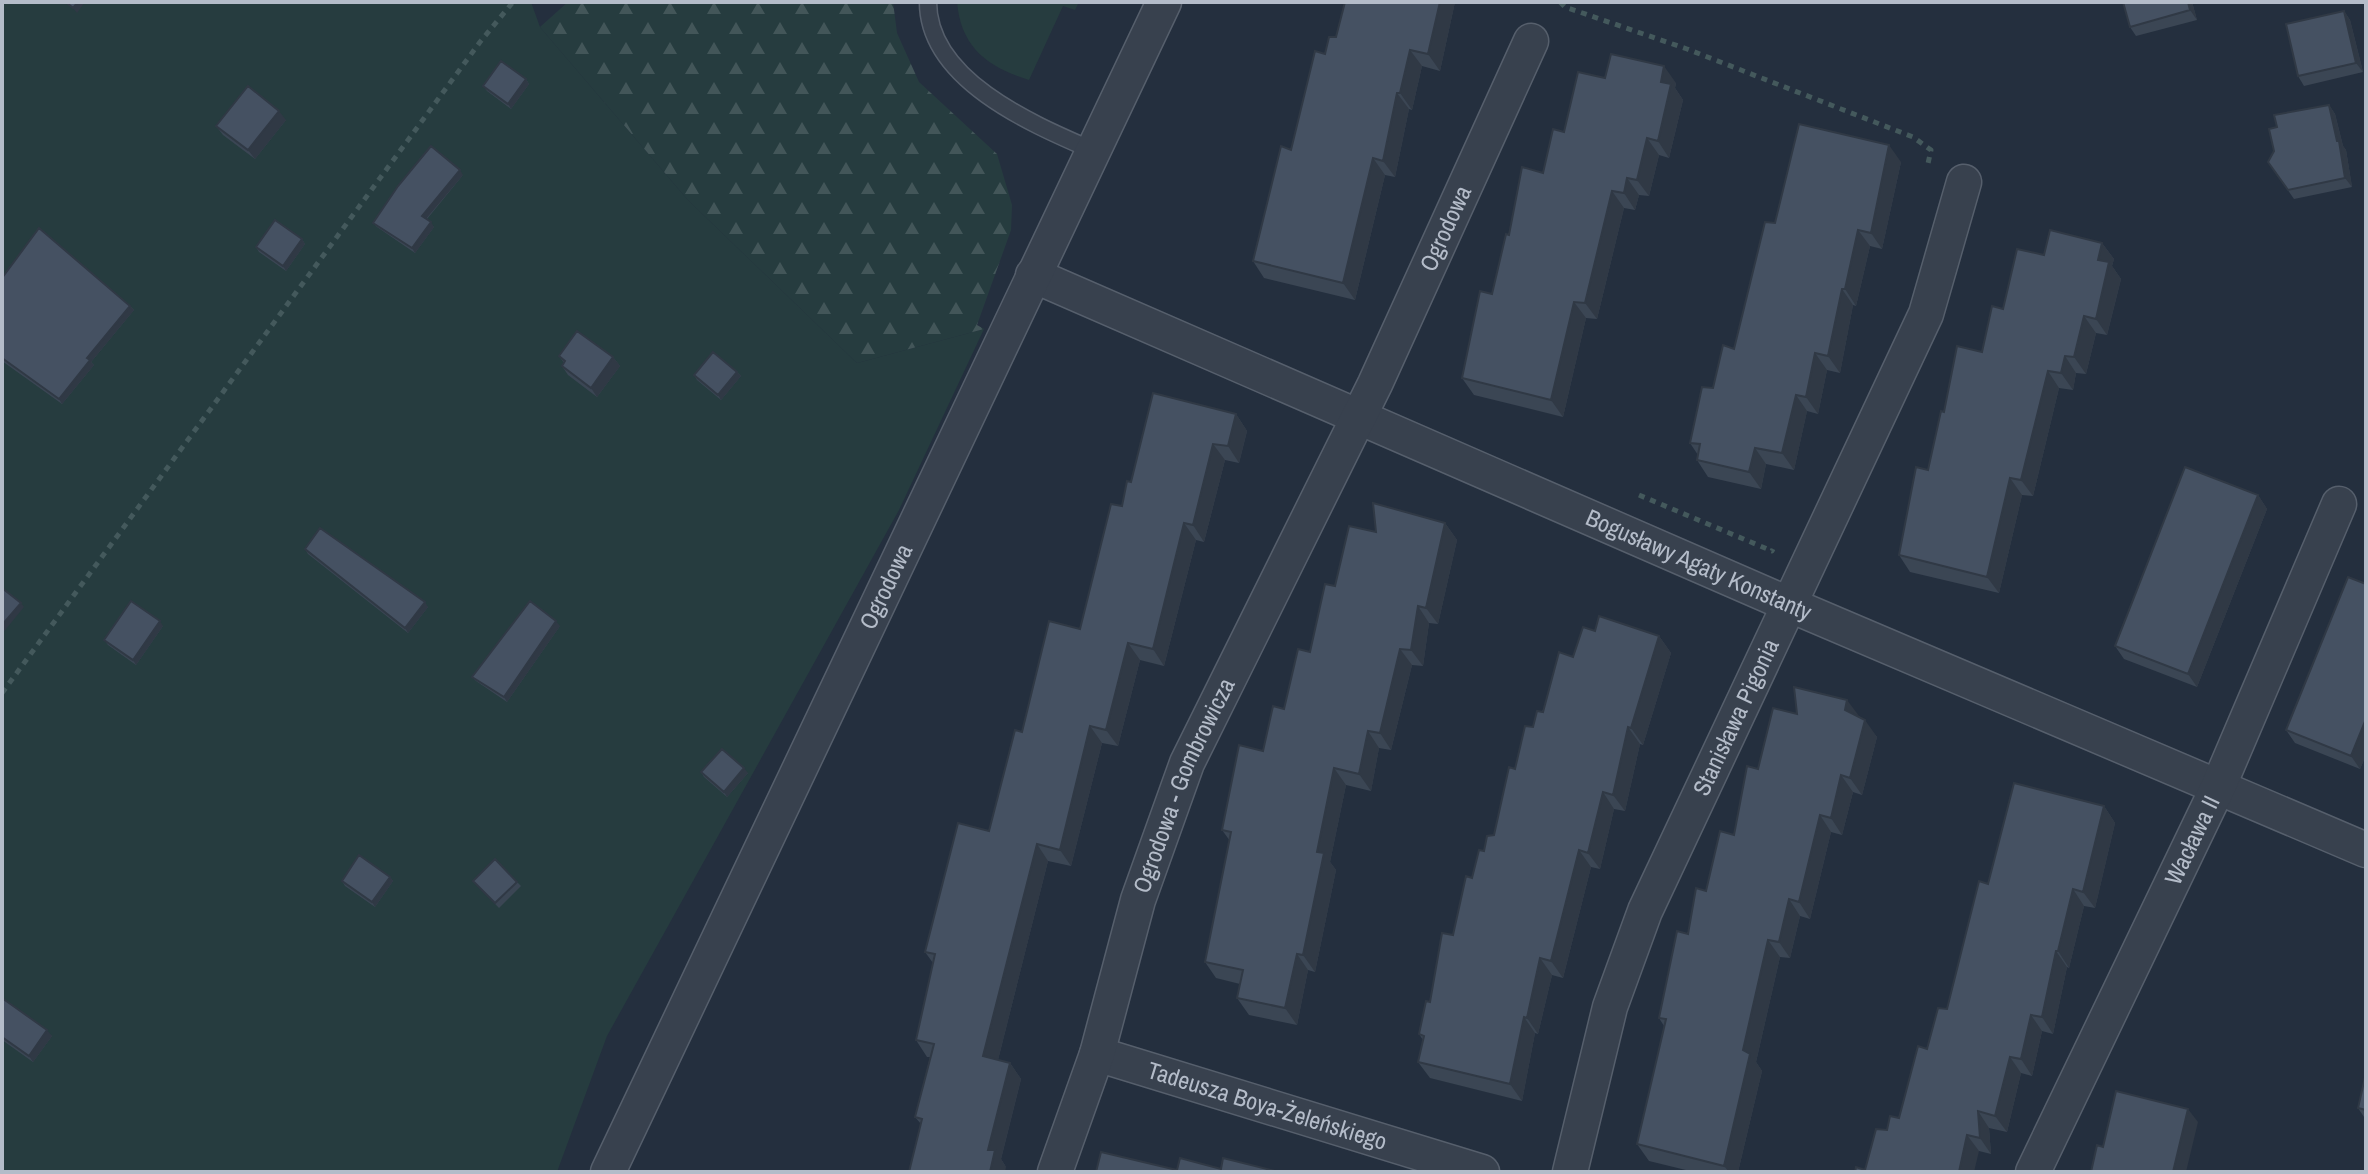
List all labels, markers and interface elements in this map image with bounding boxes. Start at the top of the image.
street label: Ogrodowa [1411,180,1478,276]
street label: Bogusławy Agaty Konstanty [1581,501,1817,627]
street label: Ogrodowa [851,538,919,634]
street label: Stanisława Pigonia [1685,633,1786,801]
street label: Ogrodowa - Gombrowicza [1125,672,1242,897]
street label: Wacława II [2156,790,2227,890]
street label: Tadeusza Boya-Żeleńskiego [1144,1053,1391,1157]

